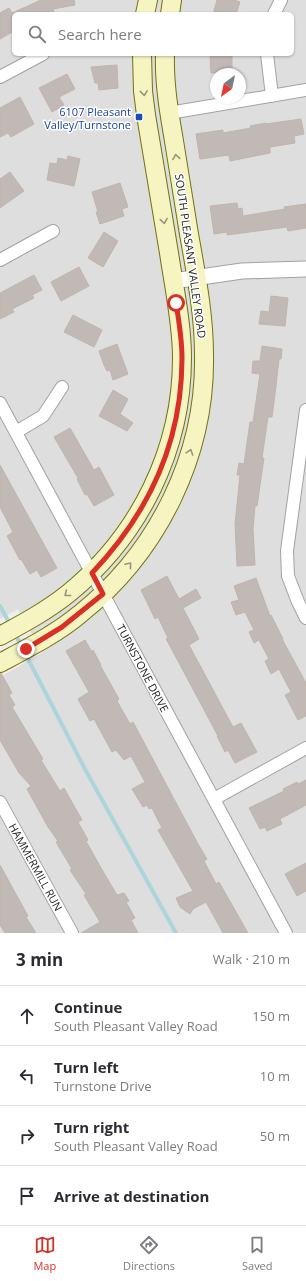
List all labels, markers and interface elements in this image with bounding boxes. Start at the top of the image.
search box [12,12,294,56]
icon: search [26,23,48,45]
text: Search here [58,24,142,44]
north arrow [210,68,246,104]
one-way arrow [139,90,148,96]
place label: 6107 Pleasant Valley/Turnstone [44,104,131,132]
marker: 6107 Pleasant Valley/Turnstone [134,112,144,122]
one-way arrow [172,154,181,160]
street label: SOUTH PLEASANT VALLEY ROAD [172,173,210,339]
one-way arrow [159,218,167,224]
route start [167,294,185,312]
one-way arrow [185,448,194,455]
one-way arrow [125,563,132,570]
one-way arrow [64,590,71,597]
street label: TURNSTONE DRIVE [113,621,173,715]
route end [17,640,35,658]
street label: HAMMERMILL RUN [6,820,66,914]
text: 3 min [16,948,63,971]
text: Walk · 210 m [213,950,290,968]
text: Continue [54,997,122,1017]
icon: ahead [16,1005,38,1027]
text: 150 m [252,1007,290,1025]
text: South Pleasant Valley Road [54,1017,218,1035]
text: Turn left [54,1057,119,1077]
icon: left [16,1065,38,1087]
text: 10 m [260,1067,290,1085]
text: Turnstone Drive [54,1077,152,1095]
text: Turn right [54,1117,129,1137]
icon: right [16,1125,38,1147]
text: 50 m [260,1127,290,1145]
text: South Pleasant Valley Road [54,1137,218,1155]
icon: arrive [16,1185,38,1207]
text: Arrive at destination [54,1186,209,1206]
tab: Map [33,1234,56,1273]
tab: Directions [123,1234,175,1273]
tab: Saved [242,1234,273,1273]

